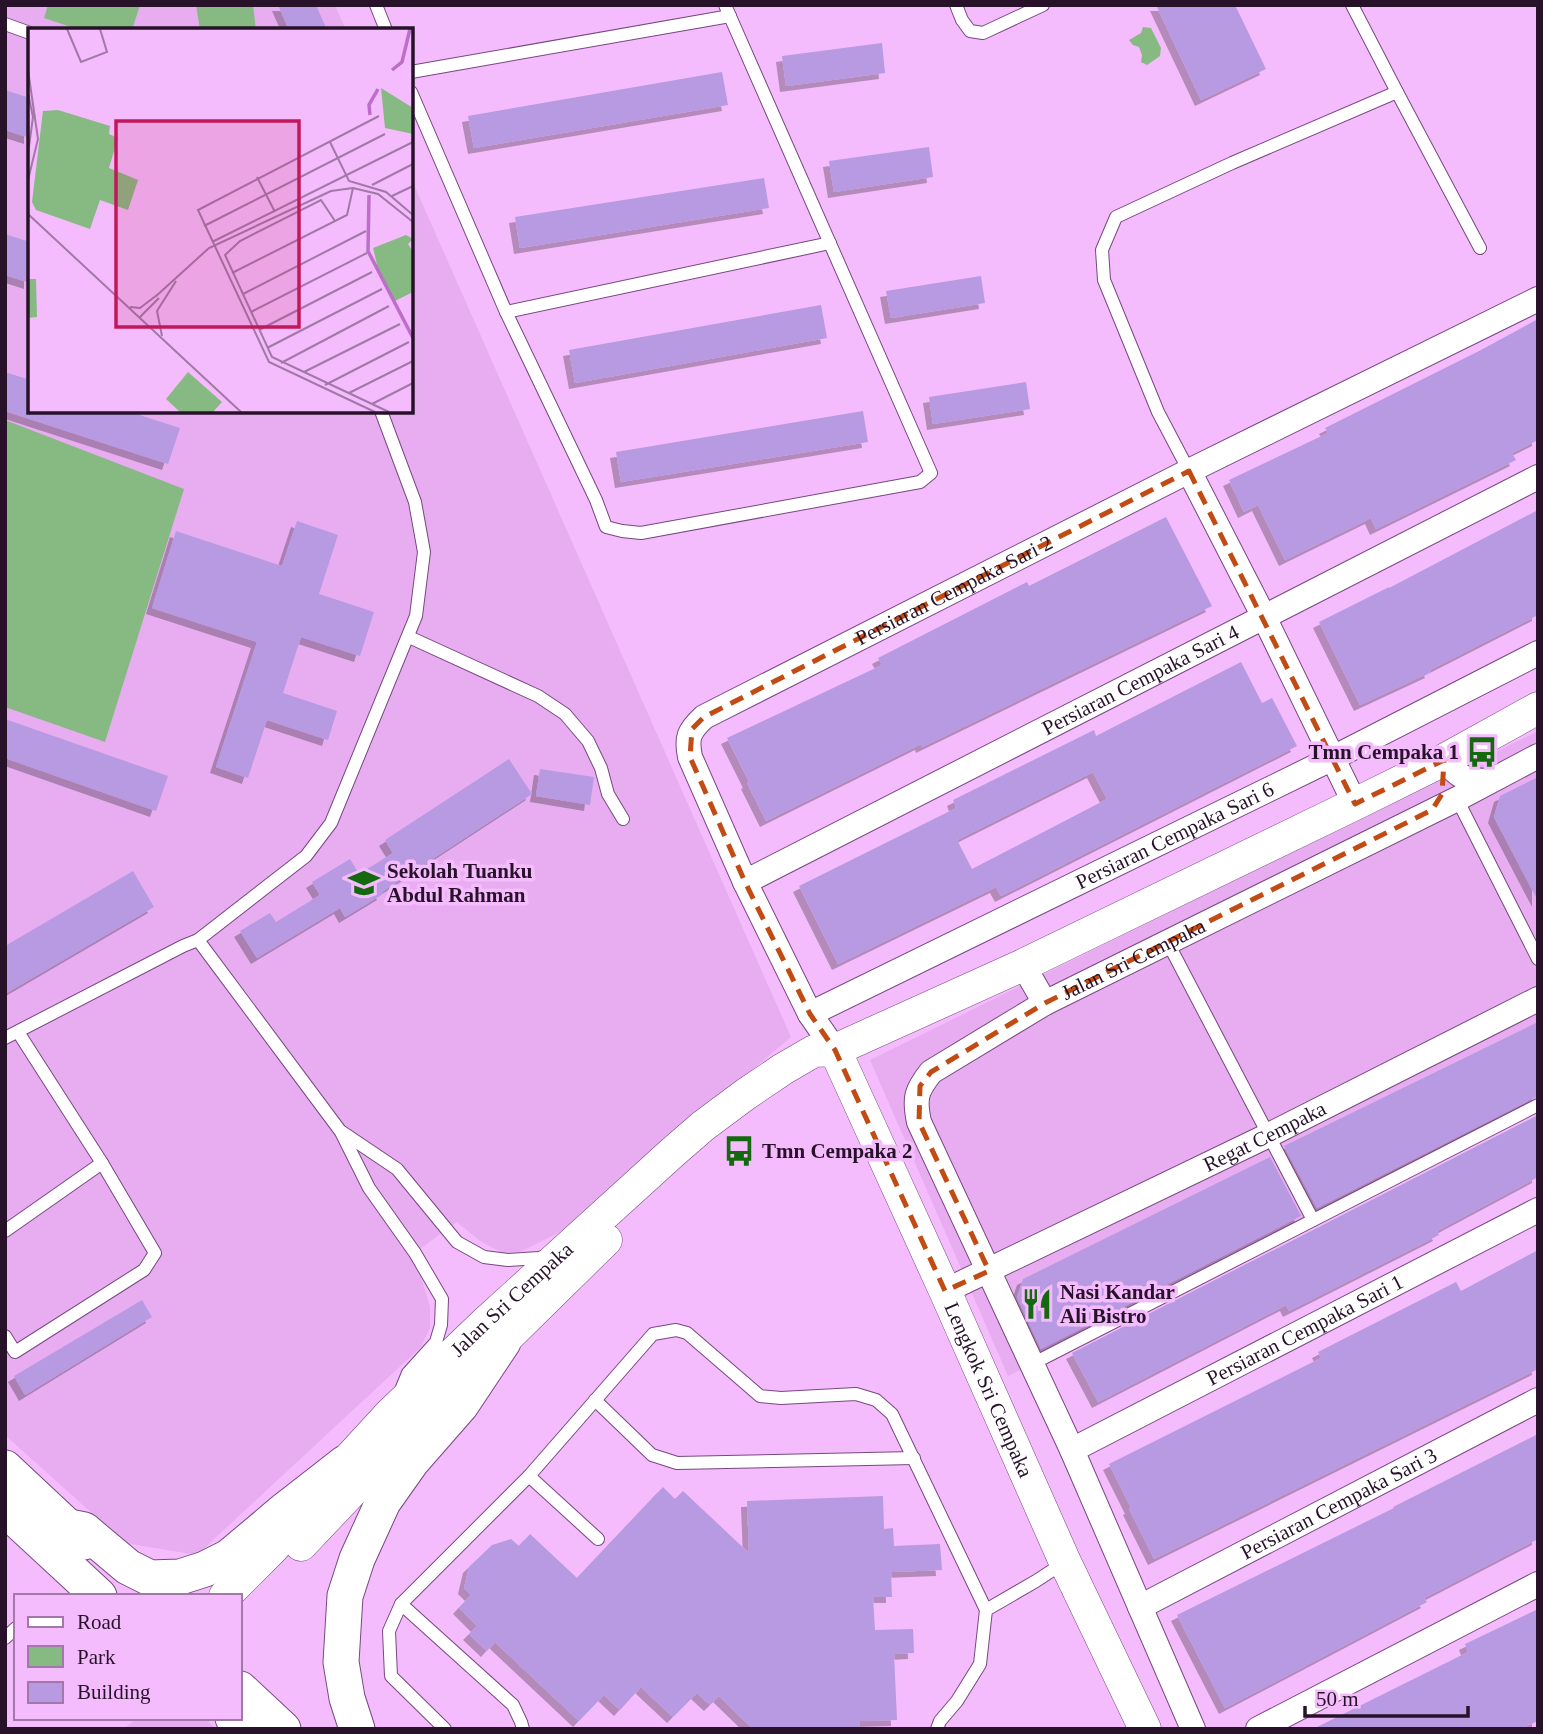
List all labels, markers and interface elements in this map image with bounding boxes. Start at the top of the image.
inset map [28,28,413,413]
street label: Persiaran Cempaka Sari 2 [851,530,1056,650]
street label: Persiaran Cempaka Sari 4 [1038,620,1243,740]
bus stop icon: Tmn Cempaka 1 [1465,735,1499,769]
place label: Tmn Cempaka 1 [1308,740,1459,764]
street label: Persiaran Cempaka Sari 6 [1072,777,1278,894]
place label: Sekolah Tuanku Abdul Rahman [387,859,533,907]
school or university icon: Sekolah Tuanku Abdul Rahman [347,866,381,900]
street label: Jalan Sri Cempaka [1057,913,1210,1005]
street label: Regat Cempaka [1199,1096,1331,1177]
bus stop icon: Tmn Cempaka 2 [722,1134,756,1168]
place label: Tmn Cempaka 2 [762,1139,913,1163]
street label: Jalan Sri Cempaka [446,1237,578,1361]
street label: Persiaran Cempaka Sari 1 [1203,1270,1407,1391]
place label: Nasi Kandar Ali Bistro [1060,1280,1175,1328]
restaurant icon: Nasi Kandar Ali Bistro [1020,1287,1054,1321]
street label: Lengkok Sri Cempaka [940,1299,1038,1482]
street label: Persiaran Cempaka Sari 3 [1237,1443,1441,1565]
legend [14,1594,242,1720]
text: Road [77,1610,122,1634]
text: Park [77,1645,116,1669]
scale bar [1305,1674,1468,1718]
text: Building [77,1680,151,1704]
text: 50 m [1316,1687,1359,1711]

